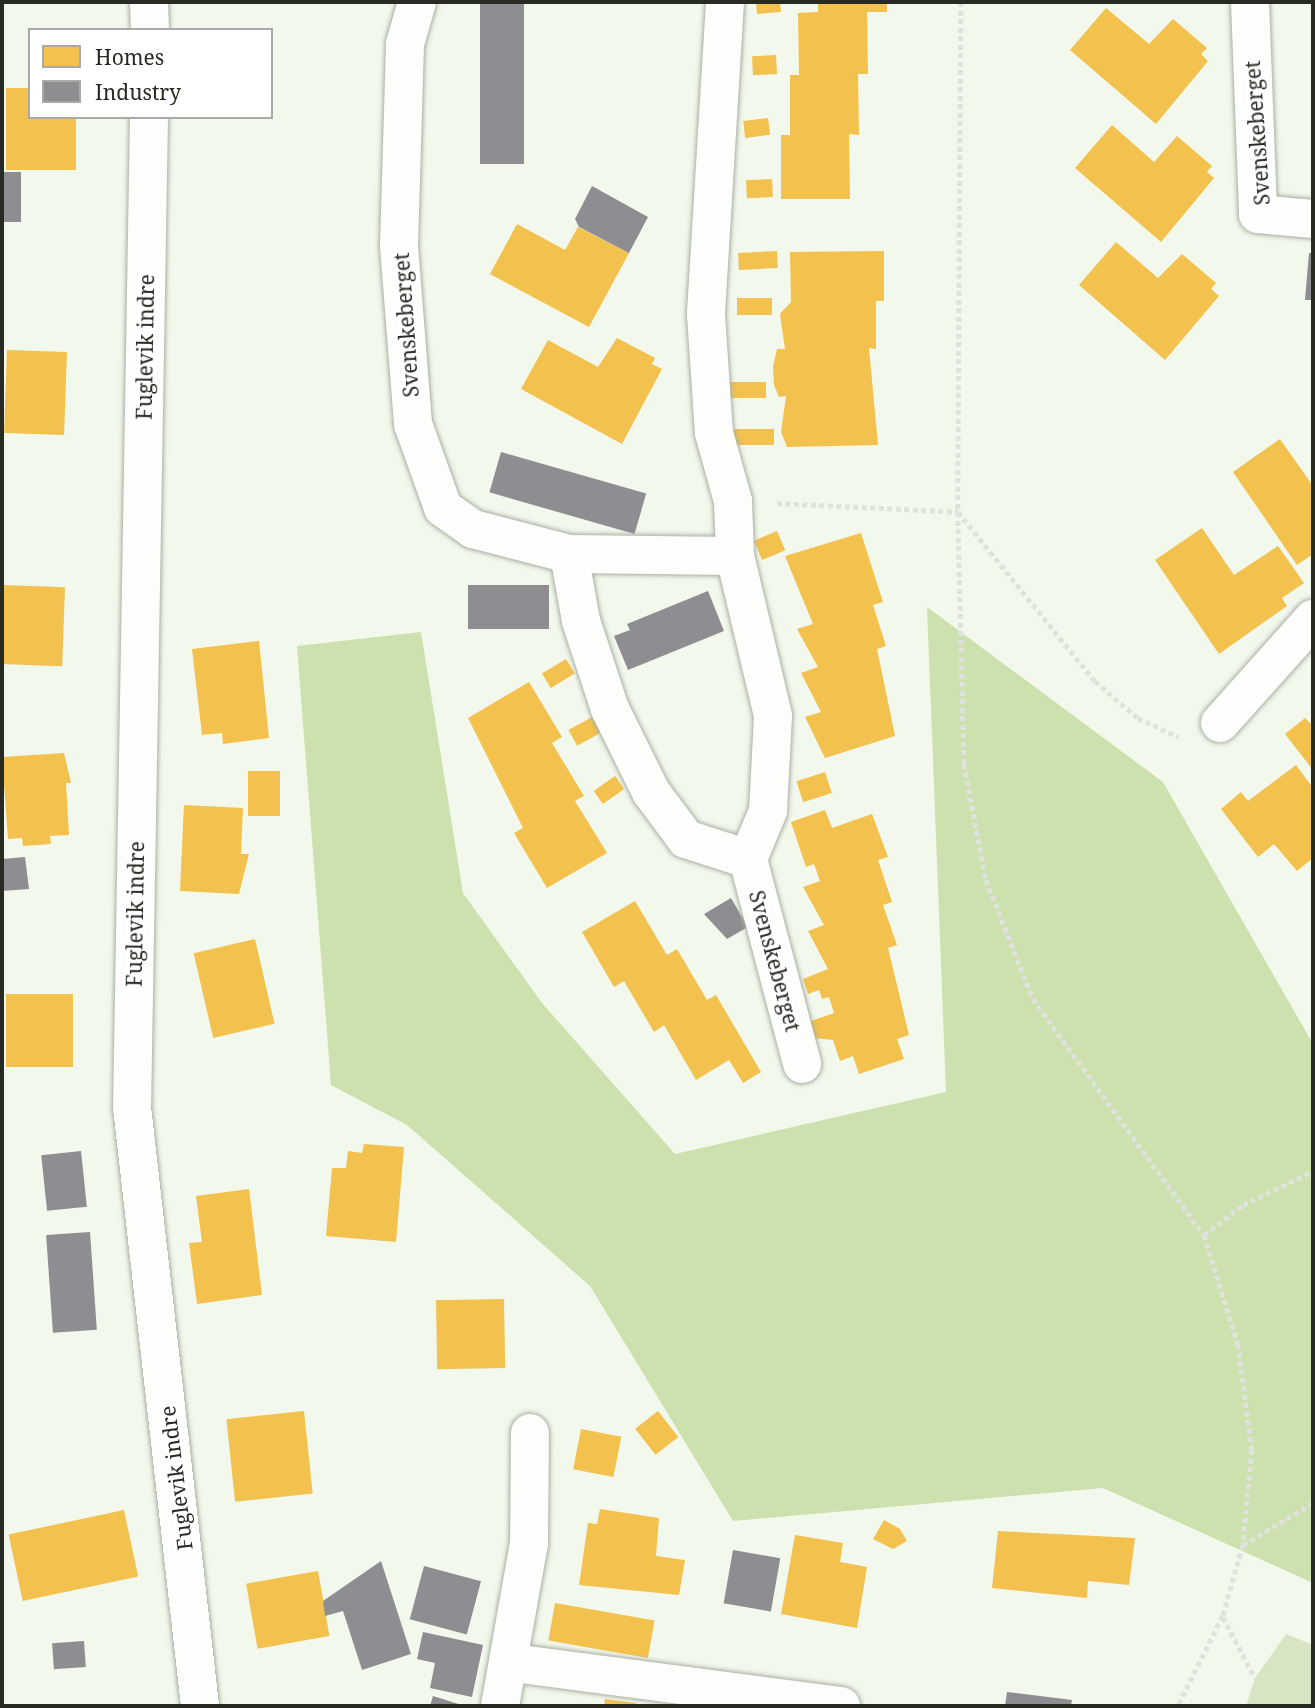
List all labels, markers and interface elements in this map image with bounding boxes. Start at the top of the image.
legend [28,28,273,119]
text: Homes [95,43,164,71]
street label: Svenskeberget [1239,60,1275,206]
text: Industry [95,78,181,106]
street label: Svenskeberget [388,252,424,398]
street label: Fuglevik indre [131,274,159,420]
street label: Fuglevik indre [121,841,149,987]
street label: Svenskeberget [744,888,806,1034]
street label: Fuglevik indre [155,1404,197,1552]

